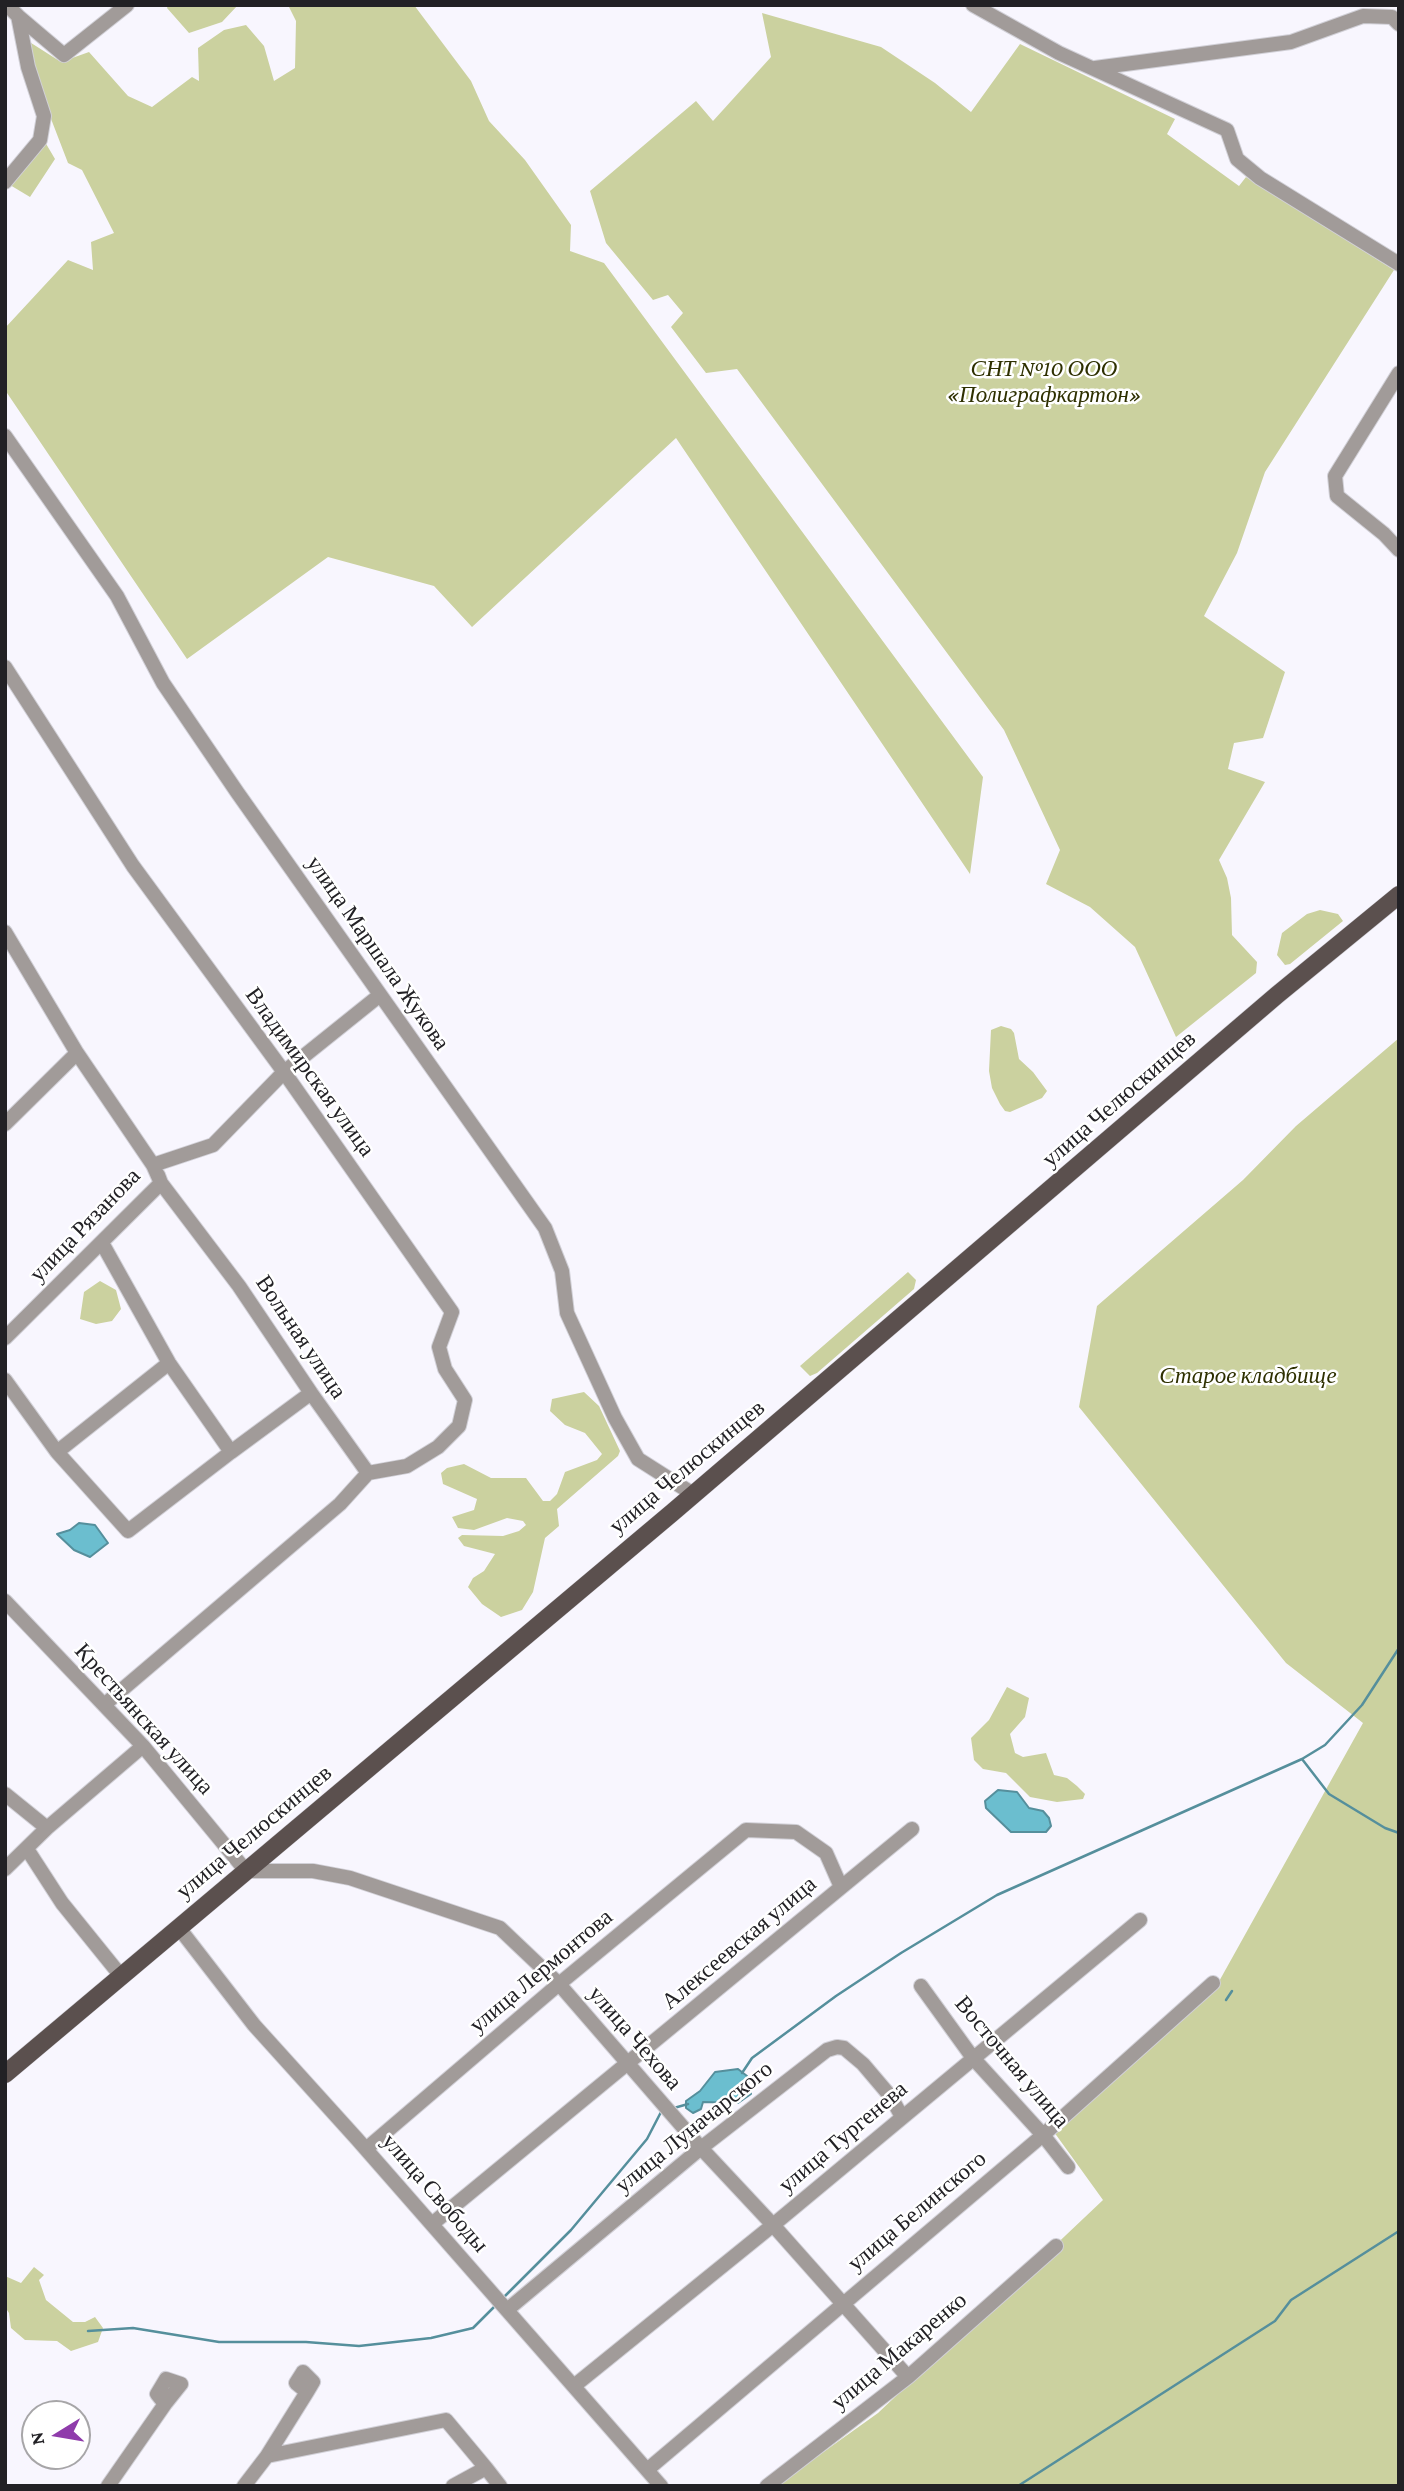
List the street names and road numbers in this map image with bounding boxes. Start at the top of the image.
street label: улица Маршала Жукова [301,851,455,1055]
street label: Владимирская улица [239,982,381,1162]
street label: улица Челюскинцев [1037,1025,1201,1173]
street label: улица Рязанова [24,1162,146,1288]
street label: Вольная улица [250,1270,352,1404]
street label: улица Челюскинцев [604,1394,770,1540]
street label: Крестьянская улица [69,1638,219,1800]
street label: улица Челюскинцев [171,1759,337,1905]
street label: Алексеевская улица [656,1870,822,2016]
street label: улица Лермонтова [464,1903,618,2039]
street label: улица Чехова [582,1980,688,2096]
street label: Восточная улица [949,1990,1075,2134]
street label: улица Луначарского [610,2055,778,2199]
street label: улица Тургенева [773,2075,913,2199]
street label: улица Свободы [376,2128,494,2258]
street label: улица Белинского [842,2145,992,2277]
street label: улица Макаренко [826,2286,972,2416]

